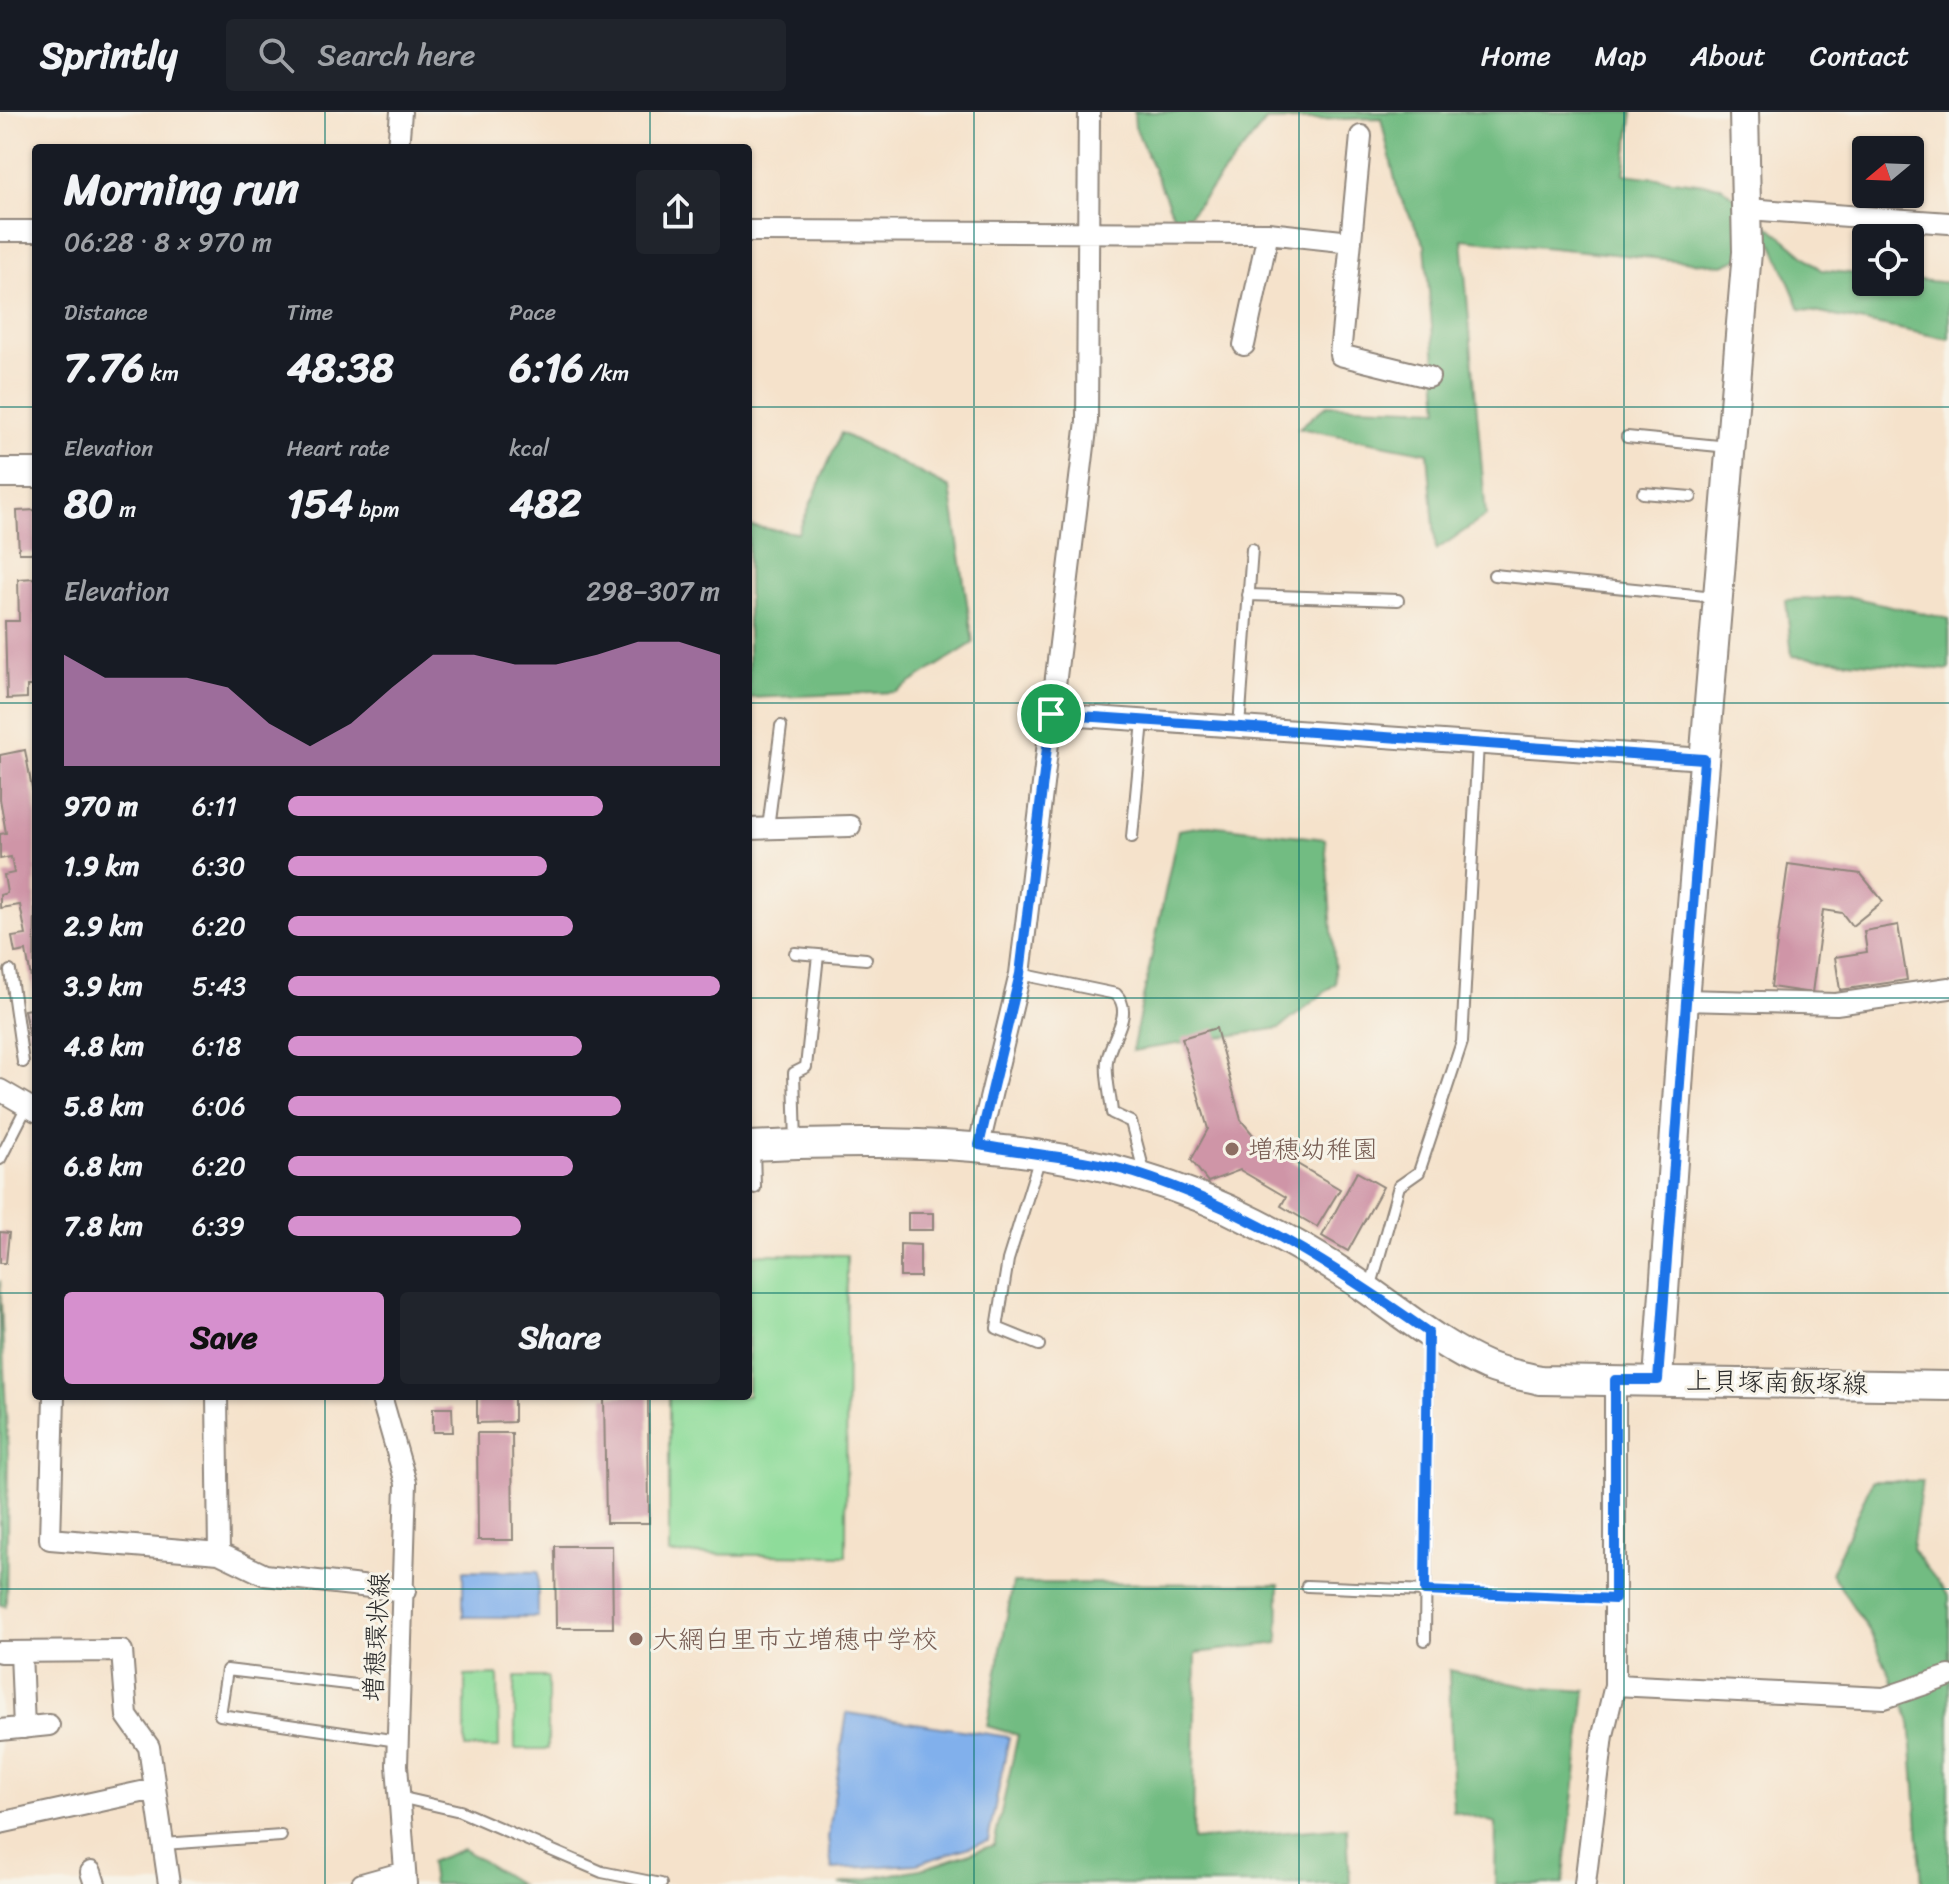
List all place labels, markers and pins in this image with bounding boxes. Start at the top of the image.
pin [1017,680,1085,748]
place label: 増穂幼稚園 [1248,1126,1378,1172]
marker: 増穂幼稚園 [1223,1140,1241,1158]
place label: 大網白里市立増穂中学校 [652,1616,938,1662]
marker: 大網白里市立増穂中学校 [627,1630,645,1648]

